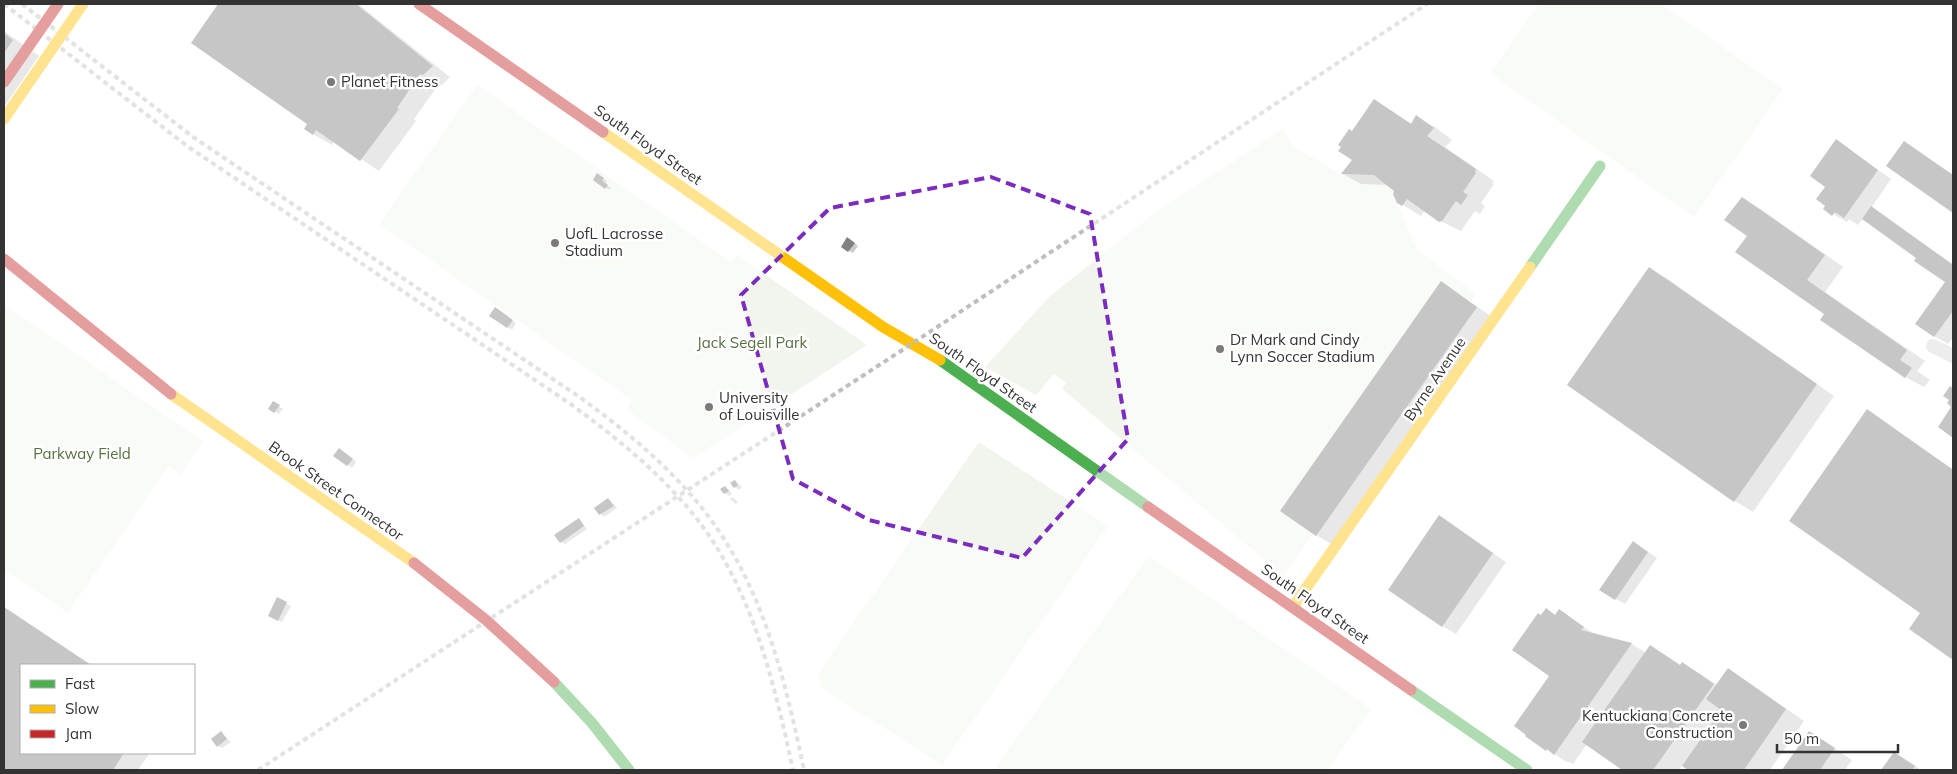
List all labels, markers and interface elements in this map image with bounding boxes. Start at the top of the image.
place label: Planet Fitness [341,72,439,91]
marker: Planet Fitness [325,76,337,88]
street label: South Floyd Street [591,100,706,189]
place label: UofL Lacrosse Stadium [565,224,663,260]
marker: UofL Lacrosse Stadium [549,237,561,249]
street label: South Floyd Street [926,328,1041,417]
place label: Dr Mark and Cindy Lynn Soccer Stadium [1230,330,1375,366]
park label: Jack Segell Park [697,333,807,352]
street label: Byrne Avenue [1400,333,1470,424]
marker: Dr Mark and Cindy Lynn Soccer Stadium [1214,343,1226,355]
place label: University of Louisville [719,388,800,424]
marker: University of Louisville [703,401,715,413]
street label: Brook Street Connector [265,437,408,545]
park label: Parkway Field [33,444,131,463]
street label: South Floyd Street [1258,559,1373,648]
legend [20,664,195,754]
text: Fast [65,674,95,693]
text: Slow [65,699,99,718]
place label: Kentuckiana Concrete Construction [1582,706,1733,742]
marker: Kentuckiana Concrete Construction [1737,719,1749,731]
scale bar [1777,722,1898,754]
text: Jam [65,724,92,743]
text: 50 m [1784,729,1819,748]

